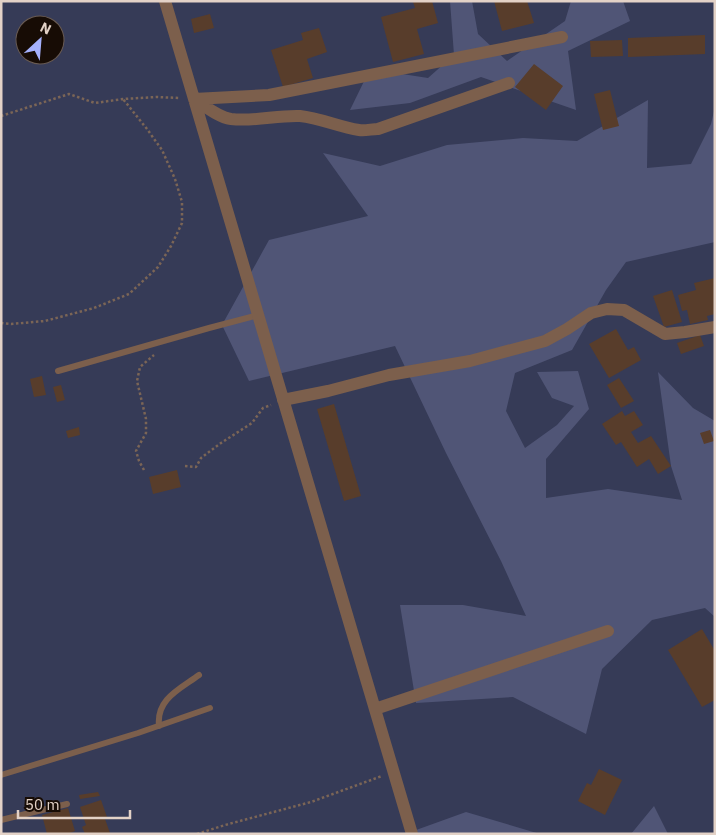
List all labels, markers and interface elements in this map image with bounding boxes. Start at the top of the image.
north arrow [15,15,65,65]
text: N [37,18,54,39]
scale bar [18,788,130,820]
text: 50 m [25,795,60,814]

